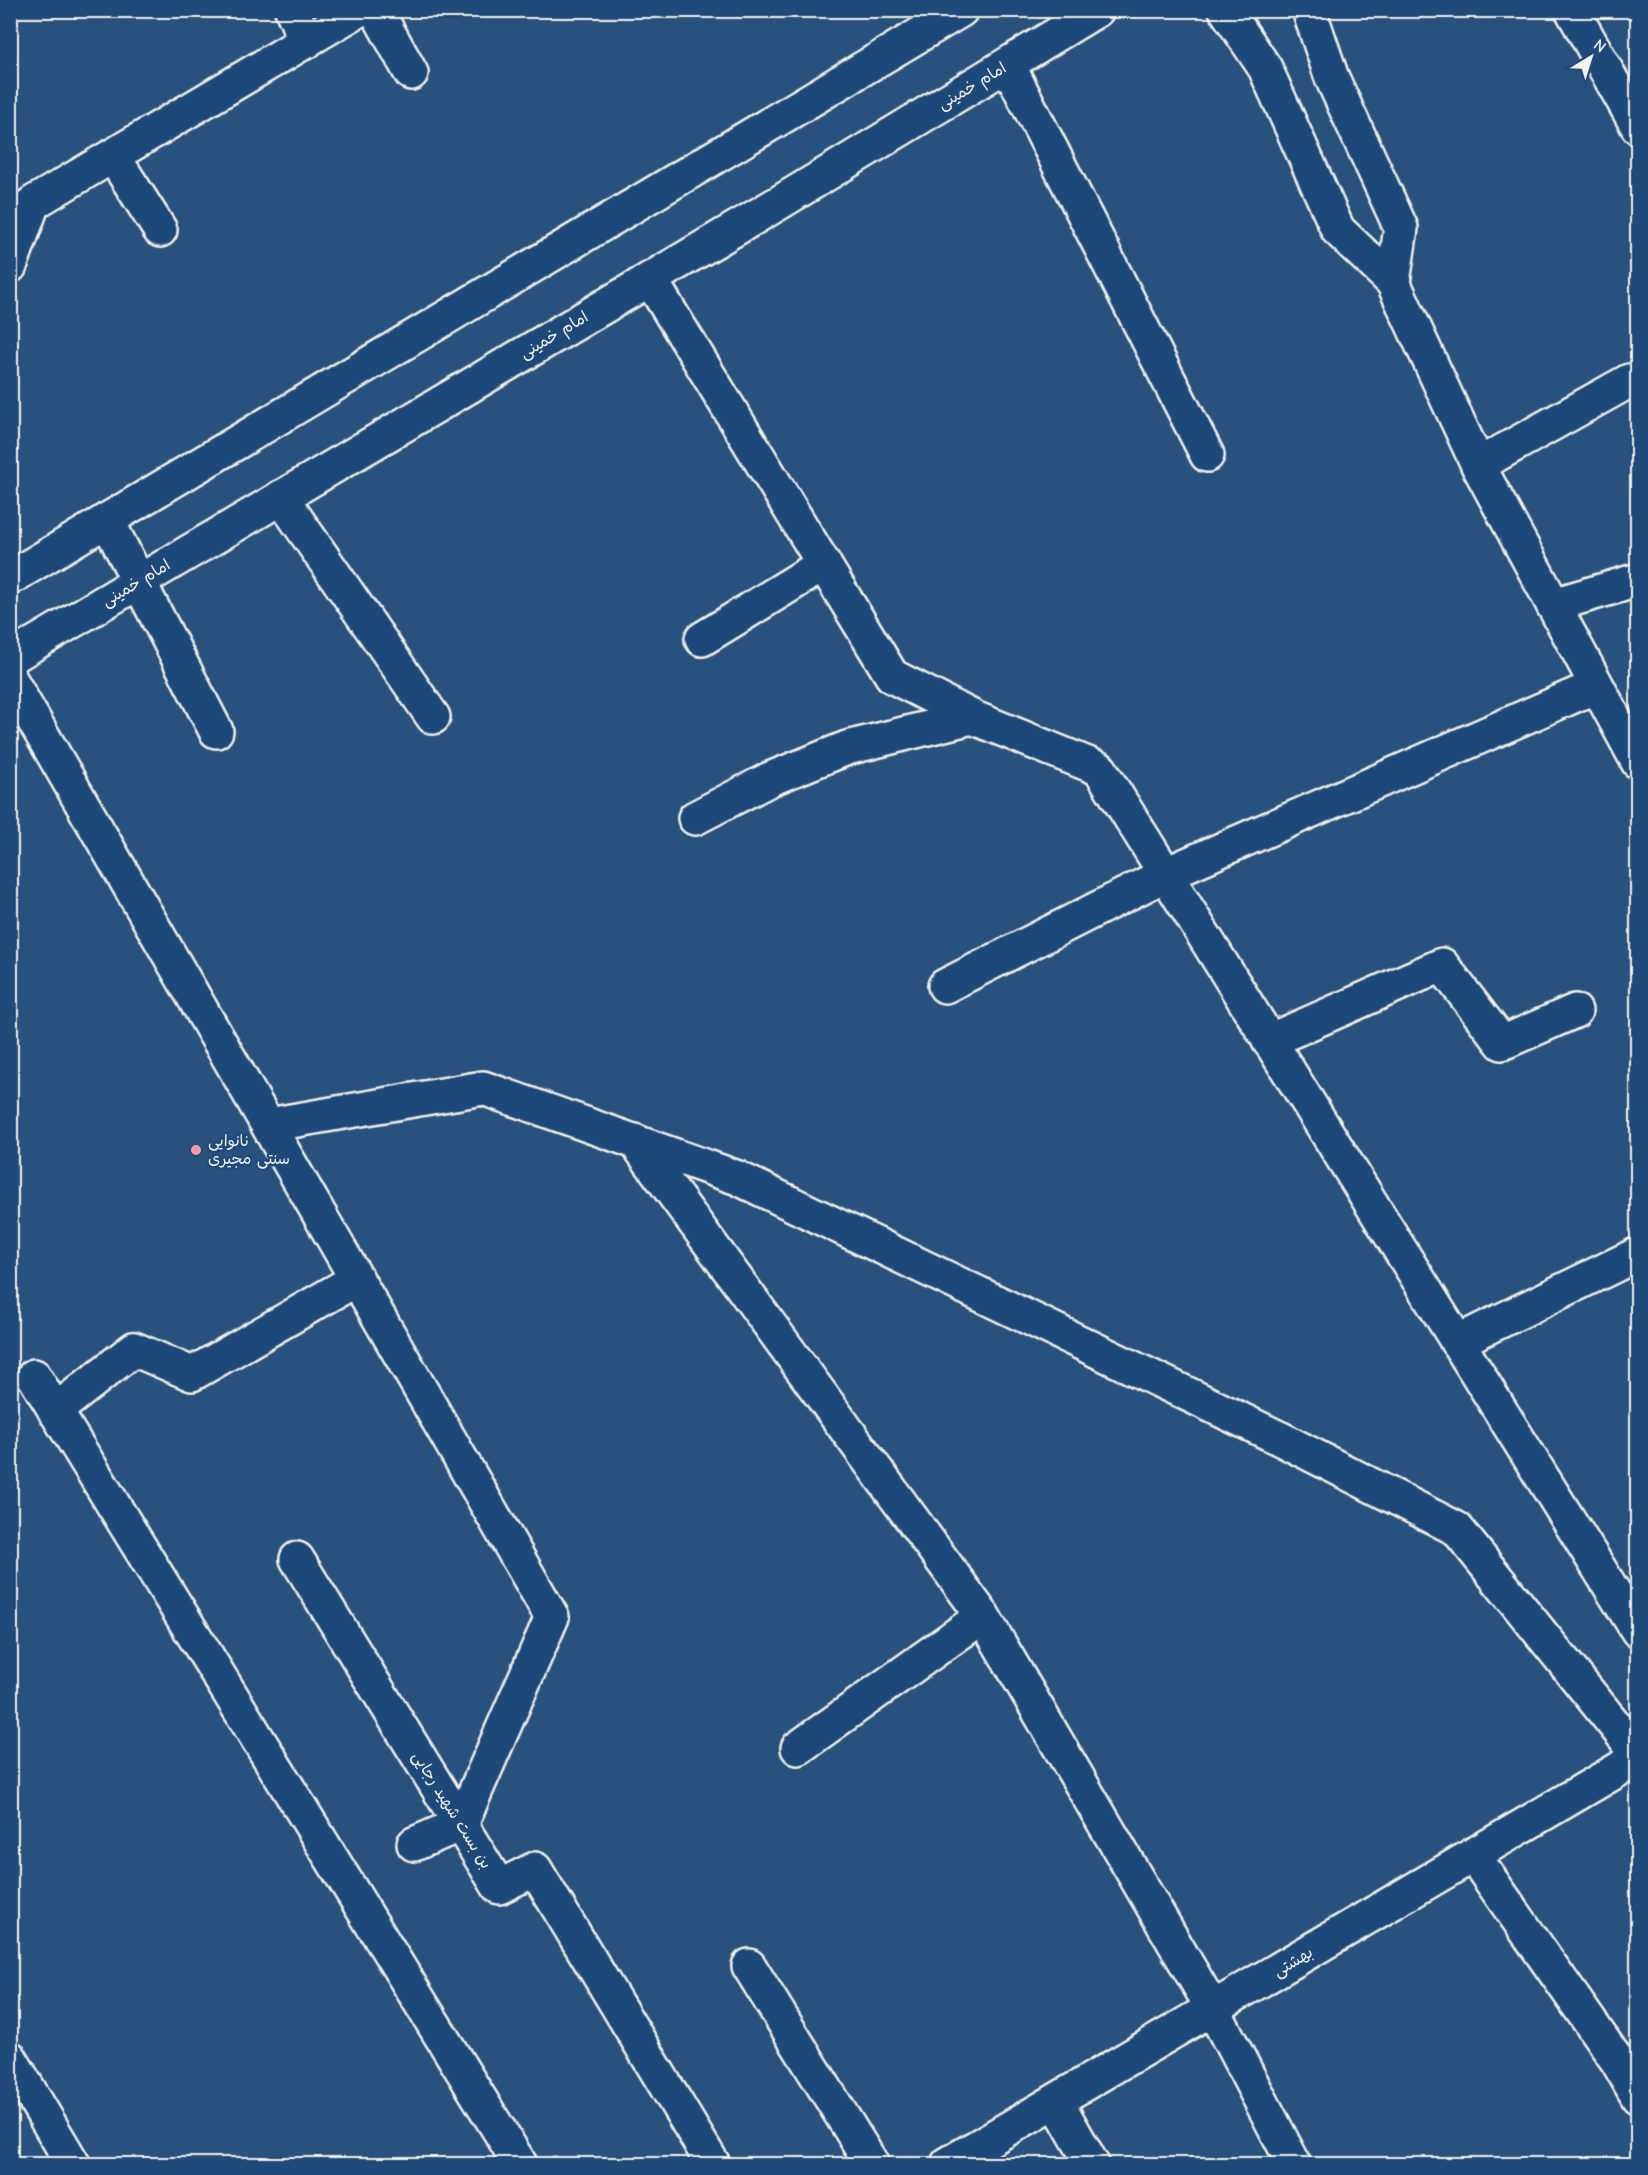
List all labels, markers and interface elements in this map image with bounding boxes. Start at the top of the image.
north arrow [1561,27,1621,87]
text: N [1590,36,1609,56]
street label: امام خمینی [935,59,1011,116]
street label: امام خمینی [517,308,593,365]
street label: امام خمینی [99,556,175,613]
place label: نانوایی سنتی مجیری [208,1132,290,1169]
marker: نانوایی سنتی مجیری [189,1143,203,1157]
street label: بن بست شهید رجایی [408,1748,495,1873]
street label: بهشتی [1270,1943,1317,1982]

